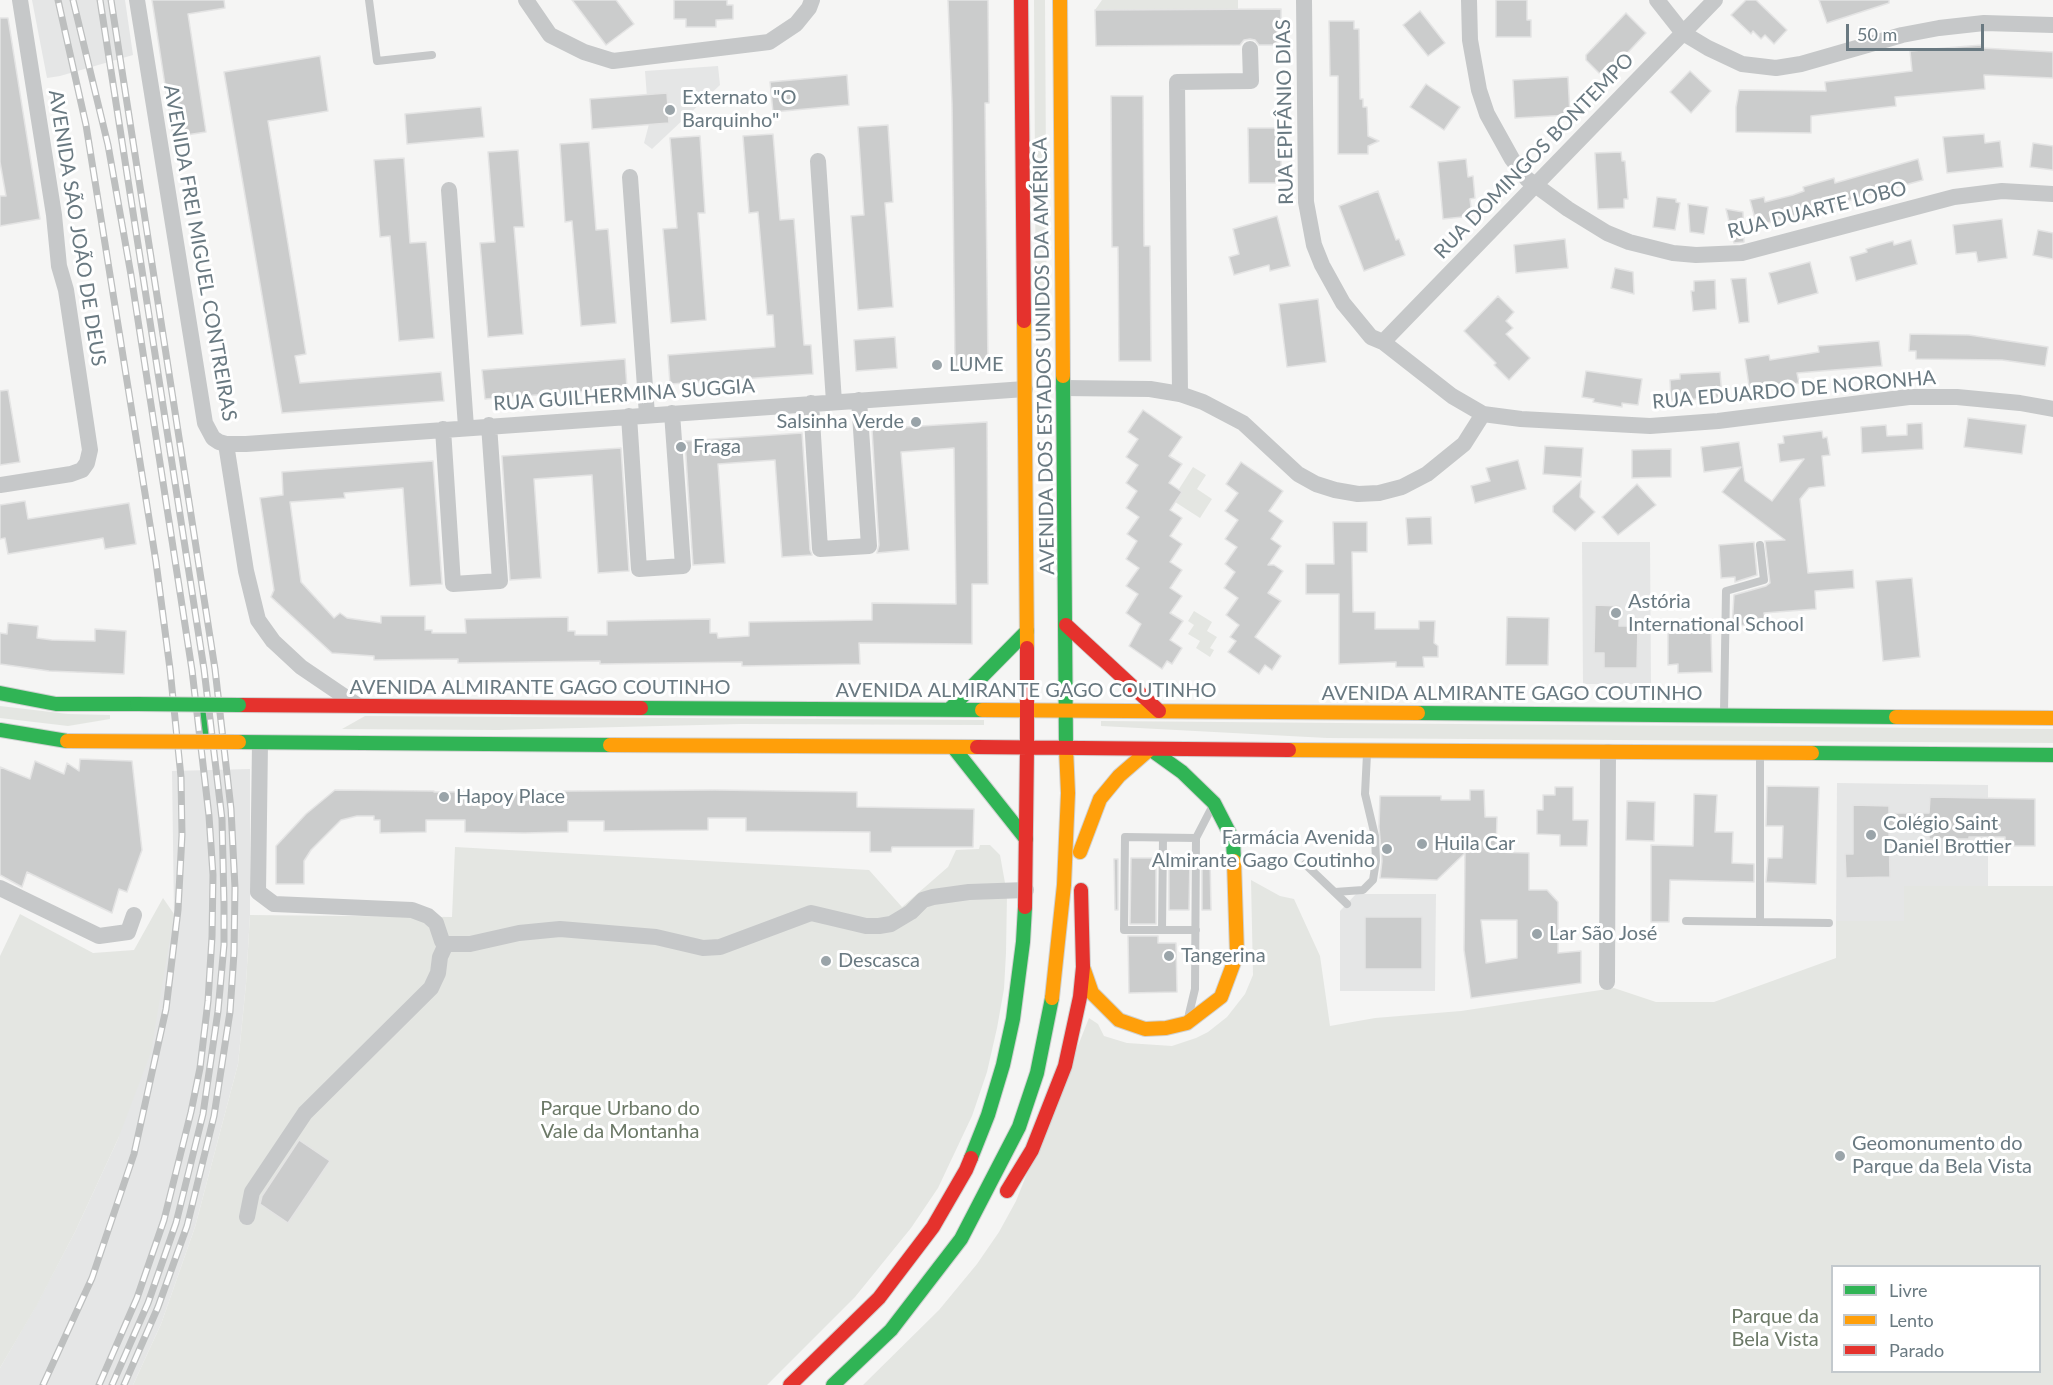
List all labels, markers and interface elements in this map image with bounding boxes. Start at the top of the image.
scale bar [1849,12,1987,50]
street label: RUA EPIFÂNIO DIAS [1271,19,1299,205]
text: 50 m [1857,23,1897,45]
street label: RUA DOMINGOS BONTEMPO [1429,48,1639,264]
street label: AVENIDA FREI MIGUEL CONTREIRAS [159,83,241,423]
place label: Externato "O Barquinho" [682,86,796,133]
street label: AVENIDA SÃO JOÃO DE DEUS [43,88,111,368]
marker: Externato "O Barquinho" [663,103,677,117]
street label: AVENIDA DOS ESTADOS UNIDOS DA AMÉRICA [1028,137,1060,575]
street label: RUA DUARTE LOBO [1725,176,1909,244]
place label: LUME [949,353,1004,377]
marker: LUME [930,358,944,372]
street label: RUA EDUARDO DE NORONHA [1651,366,1937,414]
street label: RUA GUILHERMINA SUGGIA [492,374,756,416]
place label: Salsinha Verde [777,410,904,434]
marker: Salsinha Verde [909,415,923,429]
place label: Fraga [693,435,741,459]
marker: Fraga [674,440,688,454]
place label: Astória International School [1628,590,1804,637]
marker: Astória International School [1609,606,1623,620]
street label: AVENIDA ALMIRANTE GAGO COUTINHO [350,676,730,700]
street label: AVENIDA ALMIRANTE GAGO COUTINHO [836,679,1216,703]
street label: AVENIDA ALMIRANTE GAGO COUTINHO [1322,682,1702,706]
place label: Hapoy Place [456,785,565,809]
marker: Hapoy Place [437,790,451,804]
place label: Colégio Saint Daniel Brottier [1883,812,2011,859]
place label: Farmácia Avenida Almirante Gago Coutinho [1152,826,1375,873]
marker: Colégio Saint Daniel Brottier [1864,828,1878,842]
place label: Huila Car [1434,832,1515,856]
marker: Huila Car [1415,837,1429,851]
marker: Farmácia Avenida Almirante Gago Coutinho [1380,842,1394,856]
place label: Lar São José [1549,922,1657,946]
marker: Lar São José [1530,927,1544,941]
place label: Tangerina [1181,944,1266,968]
place label: Descasca [838,949,920,973]
marker: Tangerina [1162,949,1176,963]
marker: Descasca [819,954,833,968]
park label: Parque Urbano do Vale da Montanha [540,1097,700,1144]
place label: Geomonumento do Parque da Bela Vista [1852,1132,2032,1179]
marker: Geomonumento do Parque da Bela Vista [1833,1149,1847,1163]
legend [1831,1265,2041,1373]
text: Livre [1889,1279,1928,1301]
park label: Parque da Bela Vista [1731,1305,1819,1352]
text: Lento [1889,1309,1934,1331]
text: Parado [1889,1339,1944,1361]

